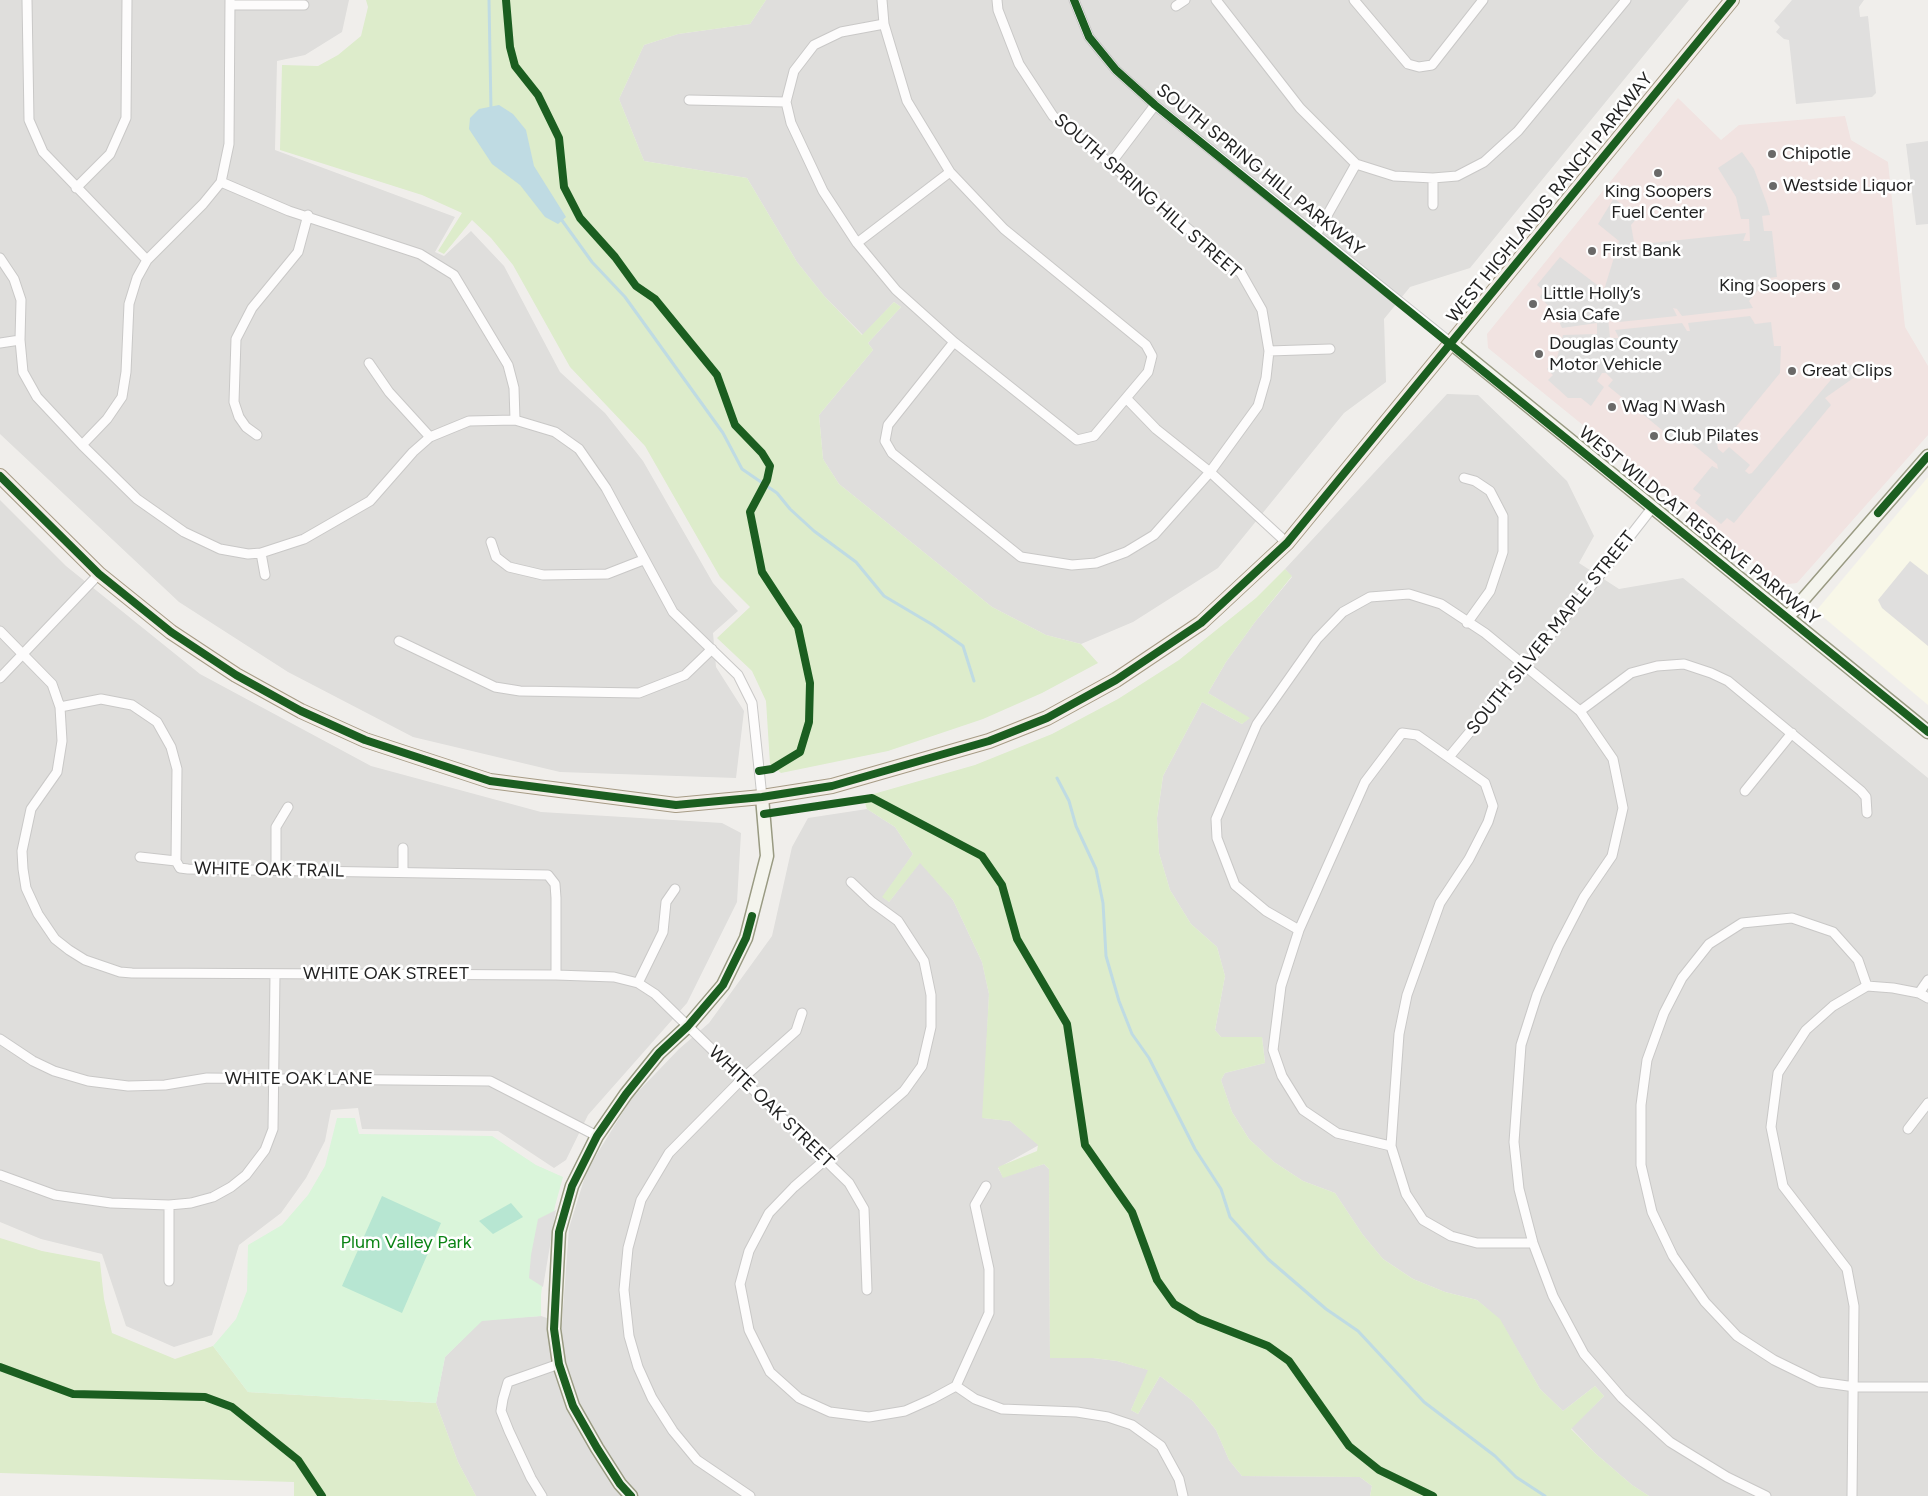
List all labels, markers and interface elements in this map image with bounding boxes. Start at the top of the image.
street label: WEST HIGHLANDS RANCH PARKWAY [1442,69,1658,327]
street label: SOUTH SPRING HILL PARKWAY [1152,79,1368,261]
street label: SOUTH SPRING HILL STREET [1049,109,1245,283]
place label: Chipotle [1782,143,1851,165]
marker: Chipotle [1766,148,1778,160]
marker: King Soopers Fuel Center [1652,167,1664,179]
place label: Westside Liquor [1783,175,1912,197]
marker: Westside Liquor [1767,180,1779,192]
place label: King Soopers Fuel Center [1604,181,1712,223]
place label: First Bank [1602,240,1681,262]
marker: First Bank [1586,245,1598,257]
place label: King Soopers [1719,275,1826,297]
marker: King Soopers [1830,280,1842,292]
place label: Little Holly’s Asia Cafe [1543,283,1641,326]
marker: Little Holly’s Asia Cafe [1527,298,1539,310]
place label: Douglas County Motor Vehicle [1549,333,1678,376]
marker: Douglas County Motor Vehicle [1533,348,1545,360]
place label: Great Clips [1802,360,1892,382]
marker: Great Clips [1786,365,1798,377]
place label: Wag N Wash [1622,396,1725,418]
marker: Wag N Wash [1606,401,1618,413]
street label: WEST WILDCAT RESERVE PARKWAY [1574,422,1824,630]
place label: Club Pilates [1664,425,1759,447]
marker: Club Pilates [1648,430,1660,442]
street label: SOUTH SILVER MAPLE STREET [1462,527,1640,739]
street label: WHITE OAK TRAIL [194,858,344,882]
street label: WHITE OAK STREET [303,963,469,985]
street label: WHITE OAK STREET [704,1042,838,1172]
street label: WHITE OAK LANE [225,1068,373,1090]
park label: Plum Valley Park [341,1232,471,1254]

